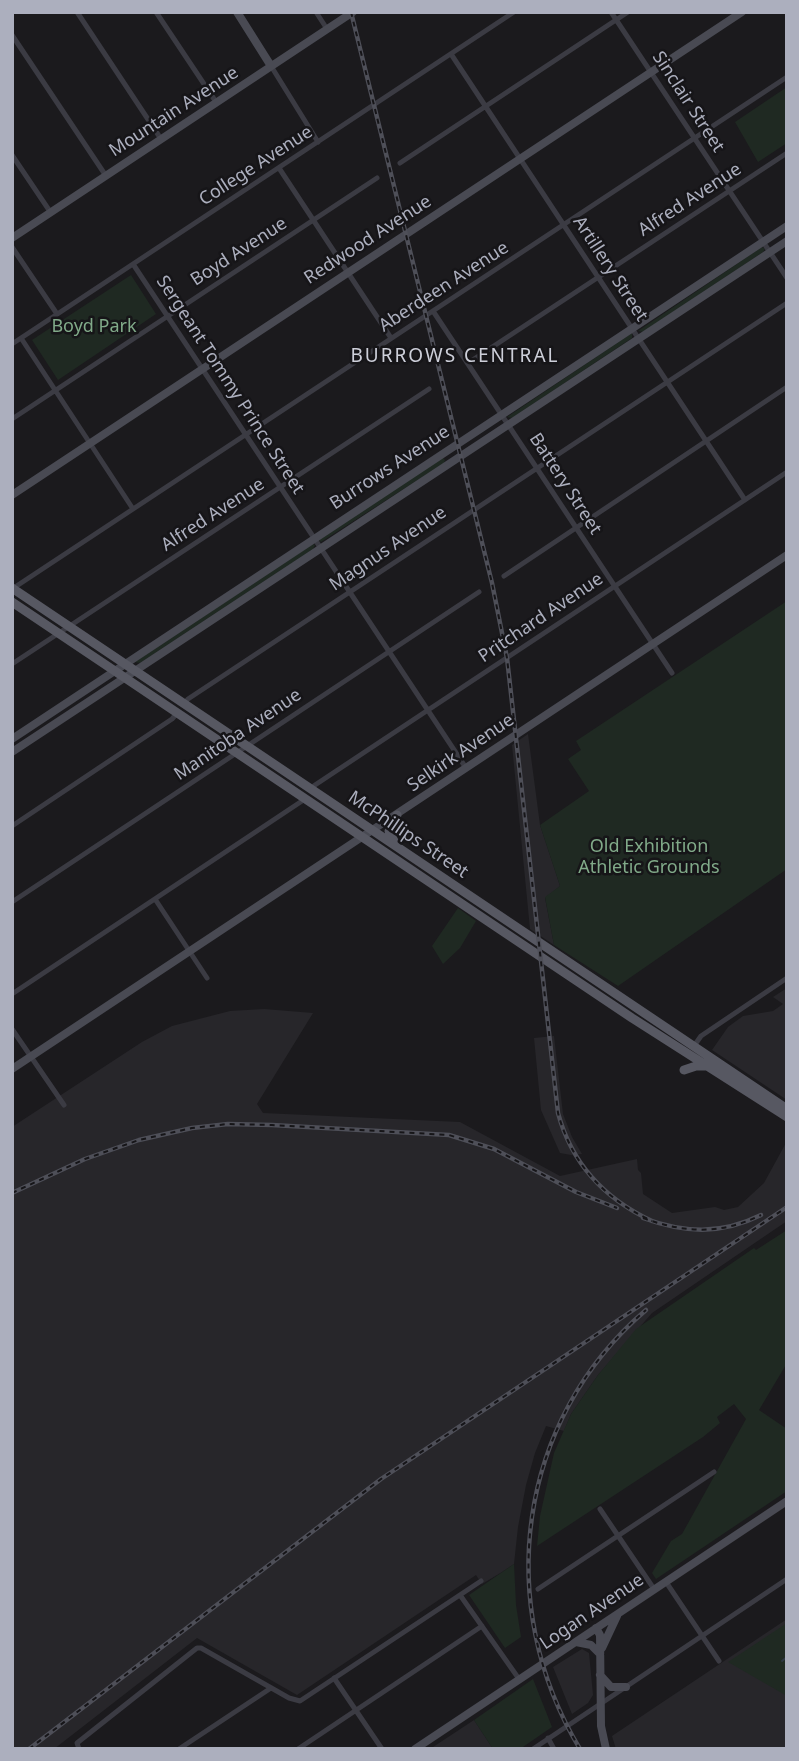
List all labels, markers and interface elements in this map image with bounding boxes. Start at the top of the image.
street label: Sinclair Street [647,47,729,157]
street label: Mountain Avenue [105,62,243,162]
street label: College Avenue [195,121,317,211]
street label: Alfred Avenue [634,159,746,241]
street label: Redwood Avenue [300,191,436,289]
street label: Artillery Street [568,212,652,326]
street label: Boyd Avenue [187,213,291,291]
street label: Aberdeen Avenue [375,237,513,337]
street label: Sergeant Tommy Prince Street [151,272,309,498]
park label: Boyd Park [51,316,137,338]
district label: BURROWS CENTRAL [352,346,558,368]
street label: Burrows Avenue [326,421,454,515]
street label: Battery Street [524,429,606,539]
street label: Alfred Avenue [157,474,269,556]
street label: Magnus Avenue [325,502,451,596]
street label: Pritchard Avenue [475,568,607,668]
street label: Manitoba Avenue [170,684,306,786]
street label: Selkirk Avenue [404,709,518,797]
street label: McPhillips Street [344,787,472,883]
park label: Old Exhibition Athletic Grounds [578,836,720,878]
street label: Logan Avenue [536,1569,648,1655]

